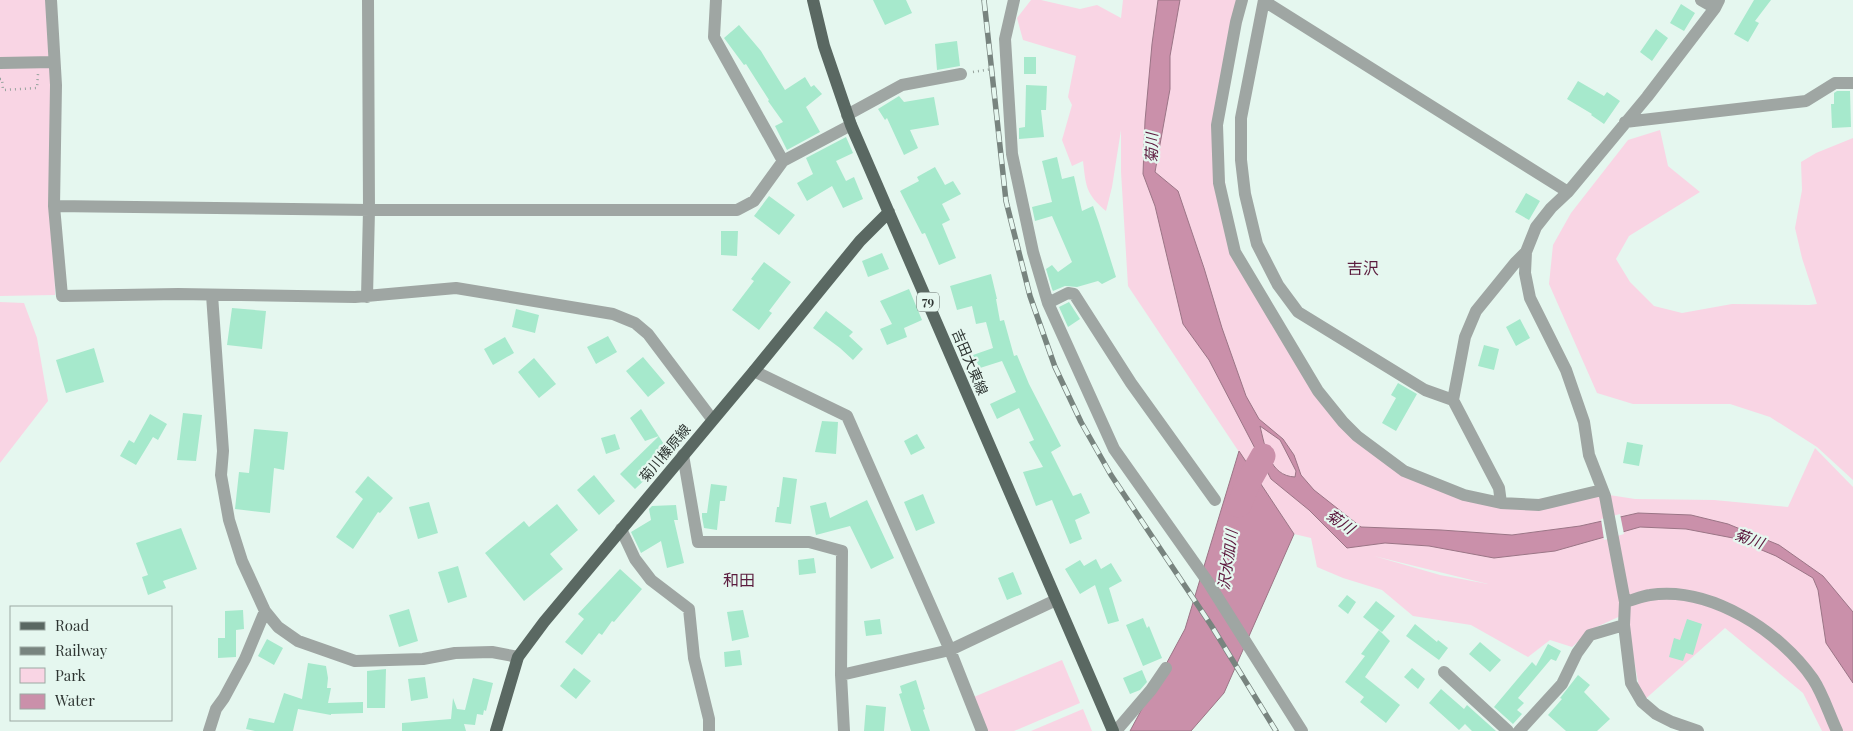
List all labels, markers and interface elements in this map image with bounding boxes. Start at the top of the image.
water label: 菊川 [1141,131,1161,163]
district label: 吉沢 [1347,257,1379,278]
road number: 79 [917,292,939,312]
street label: 吉田大東線 [948,326,993,398]
street label: 菊川榛原線 [635,420,694,486]
water label: 菊川 [1323,504,1360,539]
water label: 菊川 [1732,524,1769,553]
water label: 沢水加川 [1213,527,1241,591]
district label: 和田 [723,569,755,590]
legend [10,606,172,721]
text: Road [55,615,89,635]
text: Railway [55,640,108,660]
text: Park [55,665,87,685]
text: Water [54,690,95,710]

